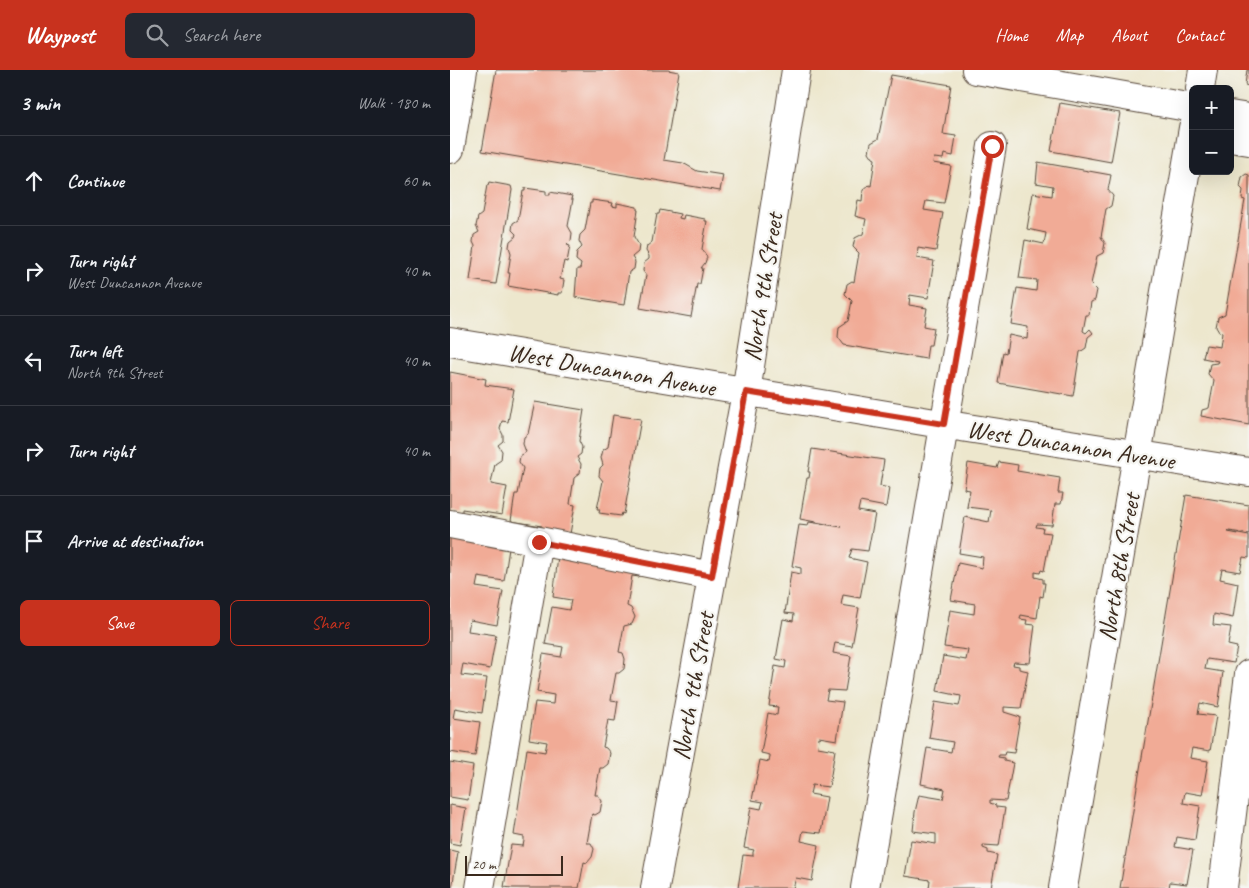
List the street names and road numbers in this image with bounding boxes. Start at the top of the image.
street label: North 9th Street [736,208,791,363]
street label: West Duncannon Avenue [506,336,720,404]
street label: West Duncannon Avenue [965,413,1179,477]
street label: North 8th Street [1090,488,1148,643]
street label: North 9th Street [664,607,722,762]

